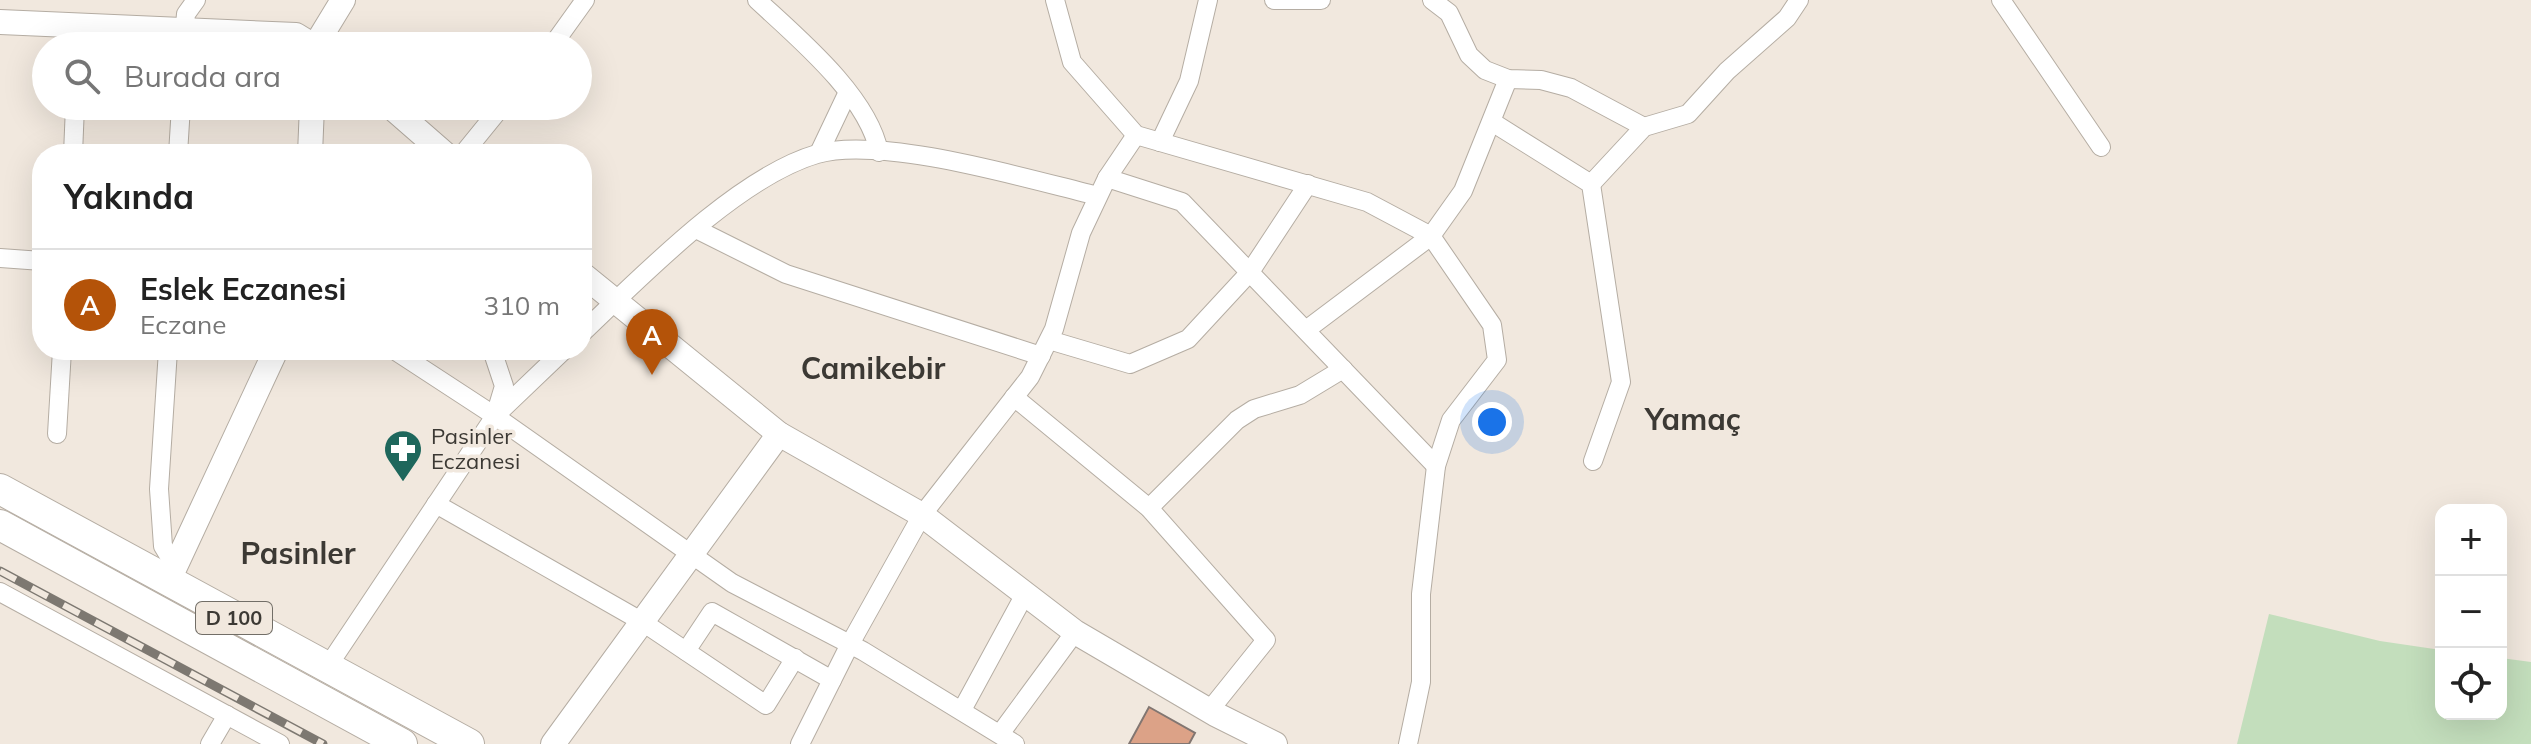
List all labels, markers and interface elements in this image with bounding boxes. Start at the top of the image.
search box [32,32,592,120]
icon: search [60,54,104,98]
text: Burada ara [124,57,281,95]
text: Yakında [64,175,194,218]
text: Eslek Eczanesi [140,270,346,308]
text: A [80,289,100,322]
text: 310 m [484,289,560,322]
text: Eczane [140,308,226,341]
pin: A [626,309,678,375]
district label: Camikebir [801,349,946,387]
district label: Yamaç [1644,400,1741,438]
your location [1472,402,1512,442]
place label: Pasinler Eczanesi [431,422,520,475]
pharmacy icon: Pasinler Eczanesi [382,428,424,483]
map controls [2435,504,2507,720]
button: + [2435,504,2507,576]
district label: Pasinler [241,534,356,572]
button: − [2435,576,2507,648]
road number: D 100 [196,602,272,634]
button: locate [2435,648,2507,720]

